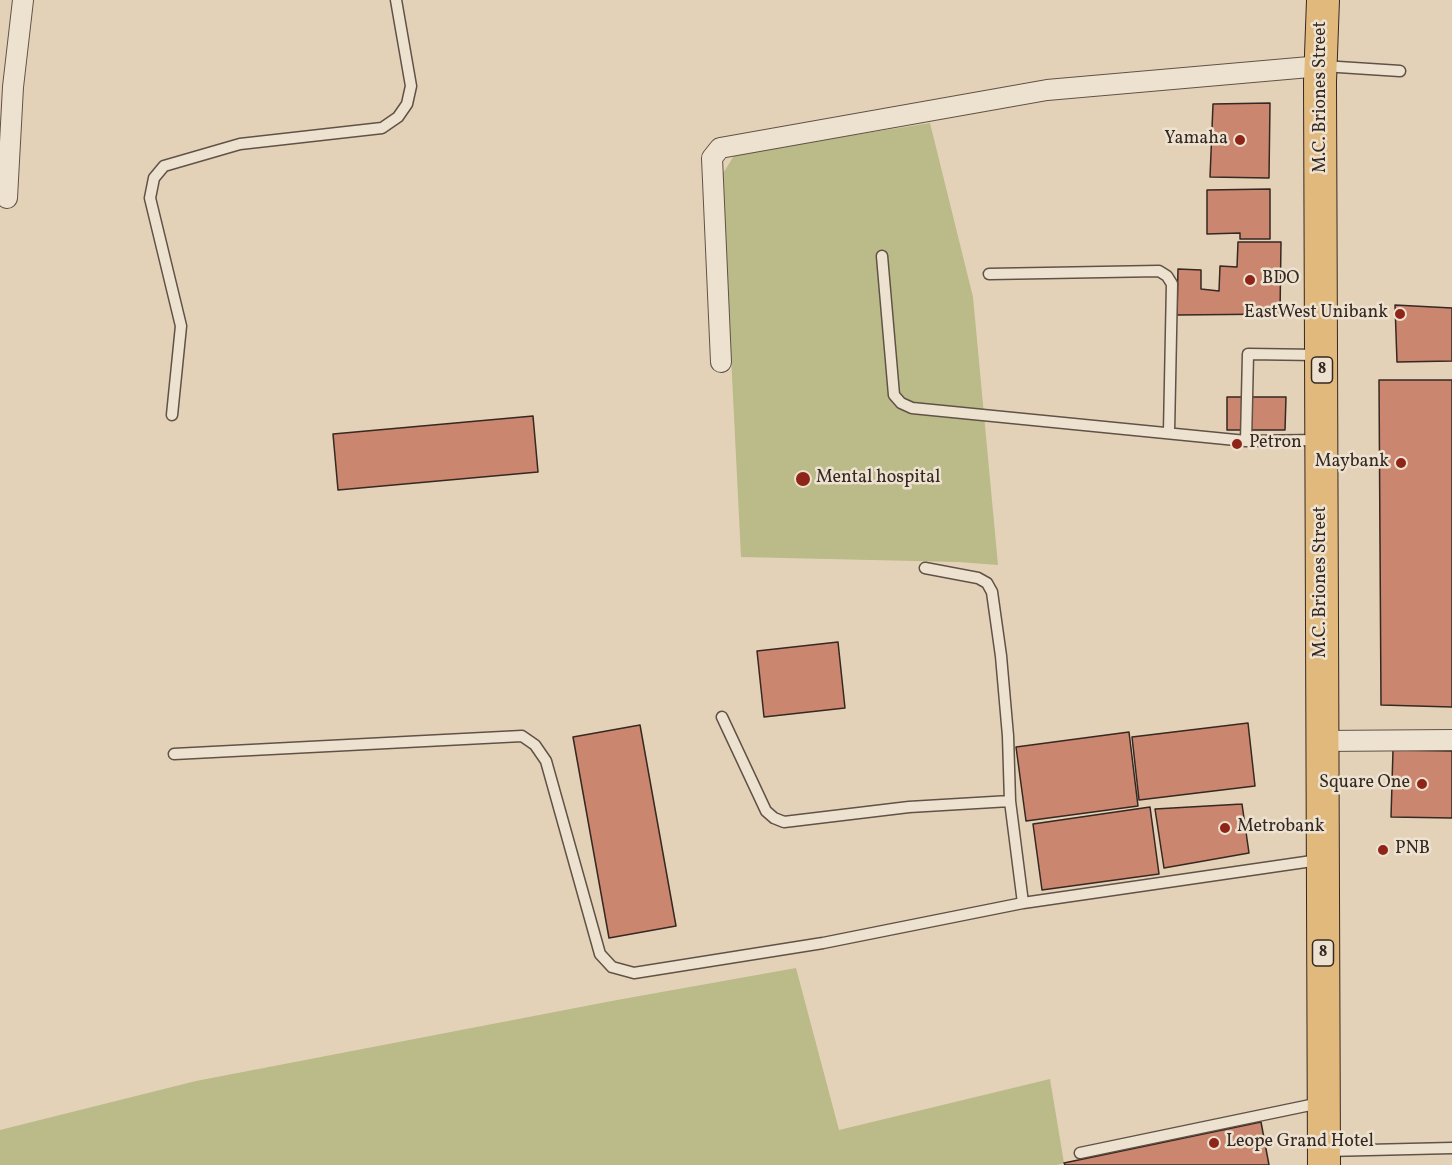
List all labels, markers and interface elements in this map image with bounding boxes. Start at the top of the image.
street label: M.C. Briones Street [1311,21,1333,173]
place label: Yamaha [1164,129,1228,151]
marker: Yamaha [1233,133,1247,147]
place label: BDO [1262,269,1300,291]
marker: BDO [1243,273,1257,287]
place label: EastWest Unibank [1244,303,1388,325]
marker: EastWest Unibank [1393,307,1407,321]
road number: 8 [1312,357,1332,383]
place label: Petron [1249,433,1302,455]
marker: Petron [1230,437,1244,451]
place label: Maybank [1315,452,1389,474]
marker: Maybank [1394,456,1408,470]
place label: Mental hospital [816,468,940,490]
marker: Mental hospital [794,470,812,488]
street label: M.C. Briones Street [1311,506,1333,658]
place label: Square One [1319,773,1410,795]
marker: Square One [1415,777,1429,791]
place label: Metrobank [1237,817,1325,839]
marker: Metrobank [1218,821,1232,835]
place label: PNB [1395,839,1430,861]
marker: PNB [1376,843,1390,857]
road number: 8 [1312,940,1334,966]
place label: Leope Grand Hotel [1226,1132,1374,1154]
marker: Leope Grand Hotel [1207,1136,1221,1150]

